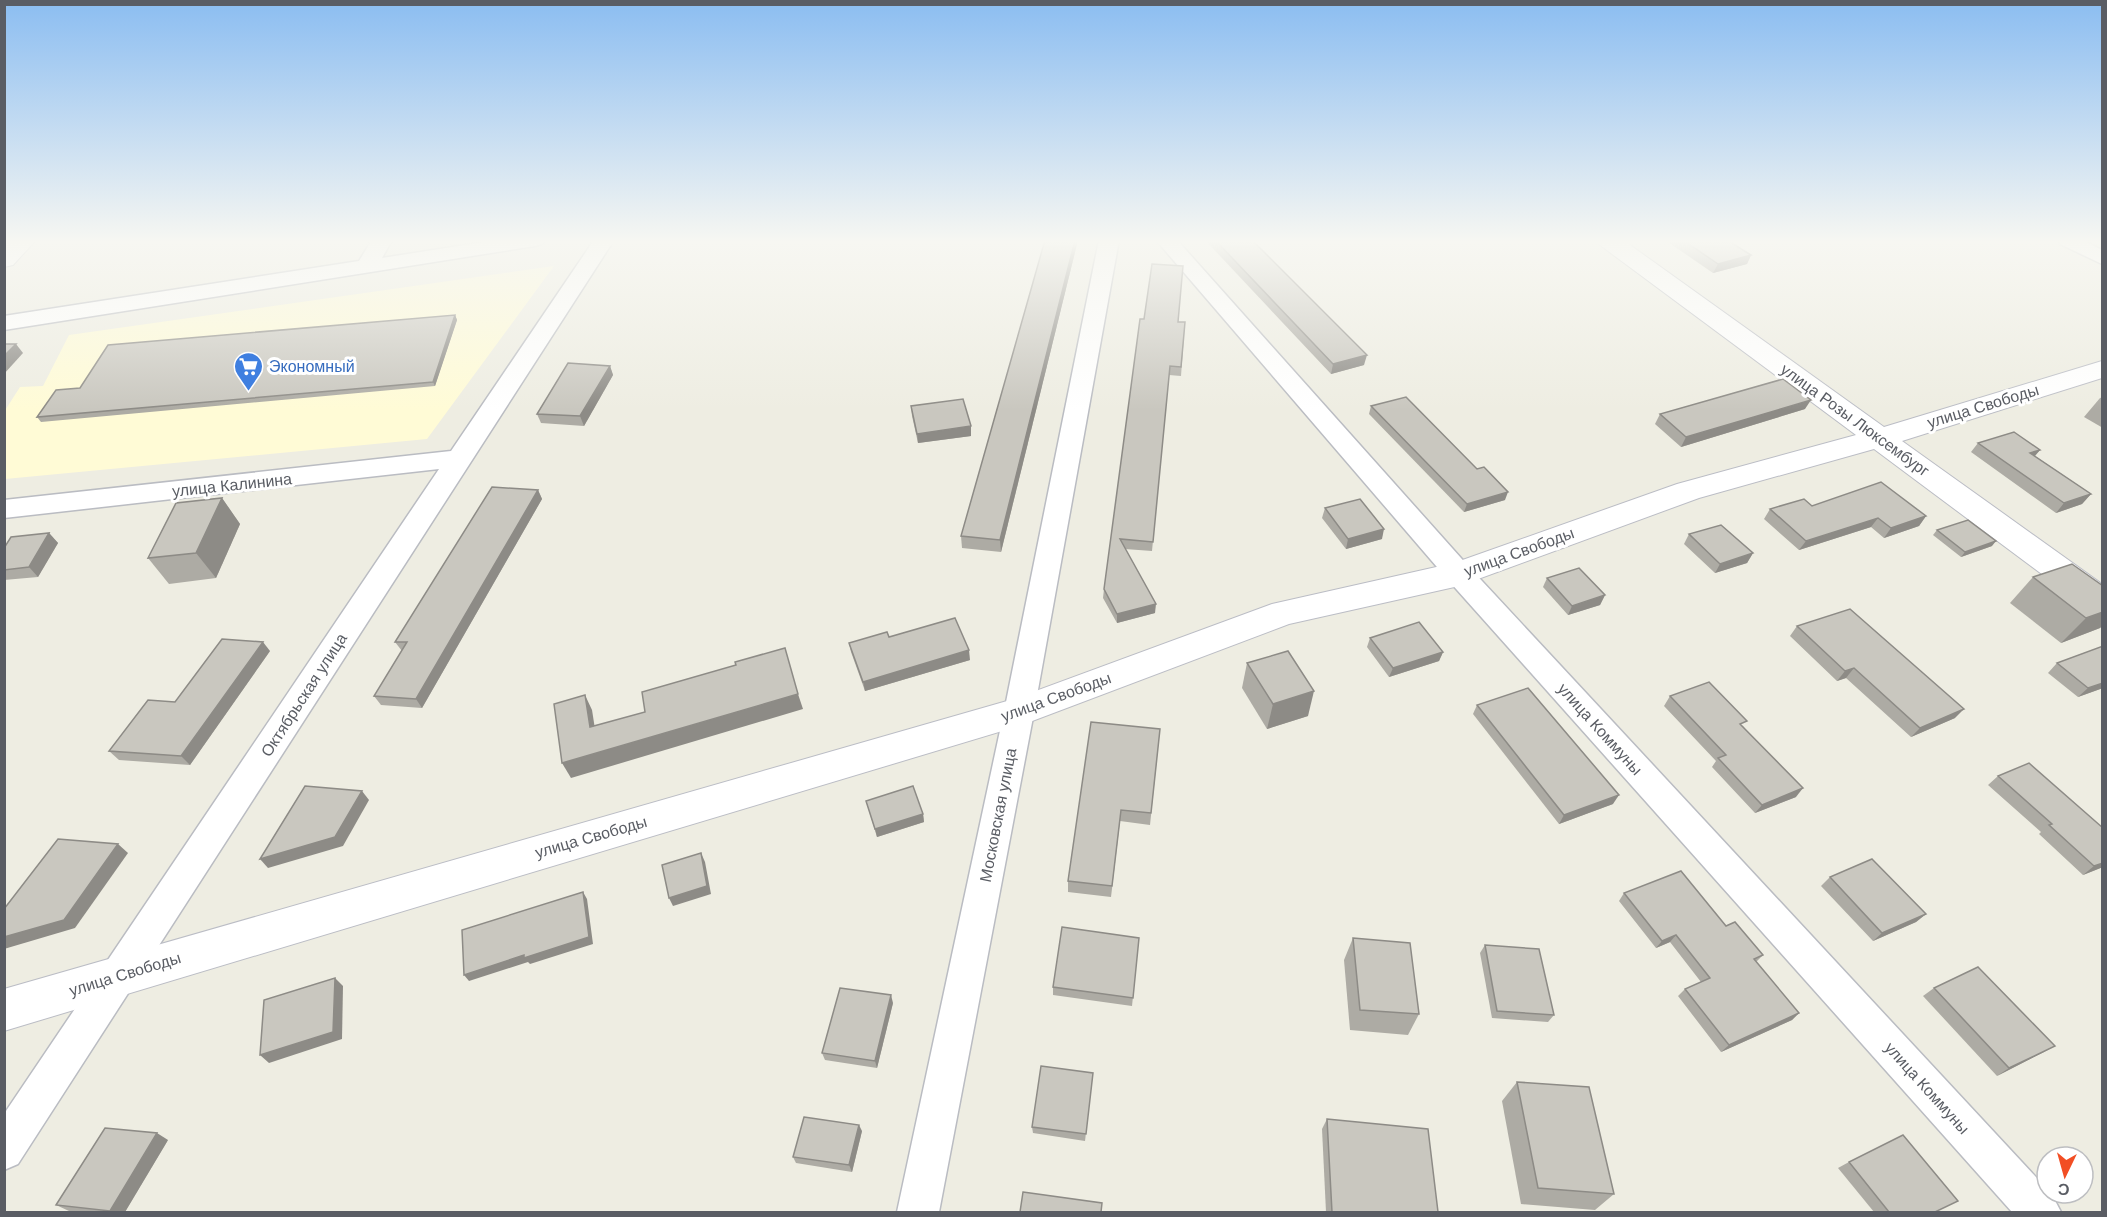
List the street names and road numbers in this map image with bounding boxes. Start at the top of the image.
street label: улица Розы Люксембург [1778,360,1933,480]
street label: улица Свободы [1925,381,2041,431]
street label: улица Калинина [171,470,293,500]
street label: улица Свободы [1462,524,1576,580]
street label: Октябрьская улица [258,630,350,760]
street label: улица Свободы [999,669,1113,725]
street label: улица Коммуны [1554,680,1646,778]
street label: Московская улица [977,746,1019,883]
street label: улица Свободы [533,813,649,861]
street label: улица Свободы [67,949,183,999]
street label: улица Коммуны [1881,1039,1973,1137]

